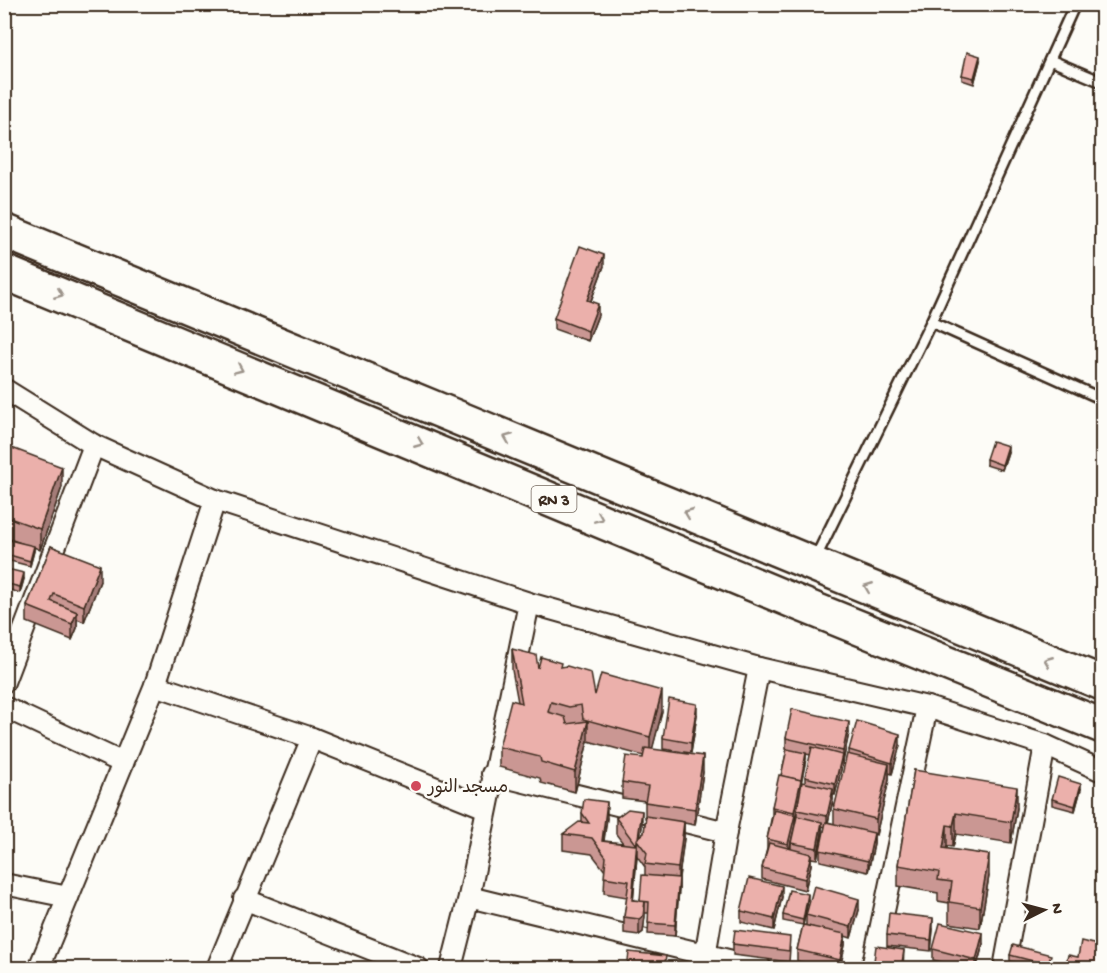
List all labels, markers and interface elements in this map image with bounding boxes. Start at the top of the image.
one-way arrow [52,287,63,299]
one-way arrow [232,362,243,374]
one-way arrow [503,433,514,445]
one-way arrow [413,436,424,448]
road number: RN 3 [532,486,576,512]
one-way arrow [683,508,694,520]
one-way arrow [593,511,604,523]
one-way arrow [863,582,874,594]
one-way arrow [1044,656,1055,668]
place label: مسجد النور [426,778,508,799]
marker: مسجد النور [409,779,423,793]
north arrow [1014,880,1074,940]
text: N [1045,903,1065,916]

